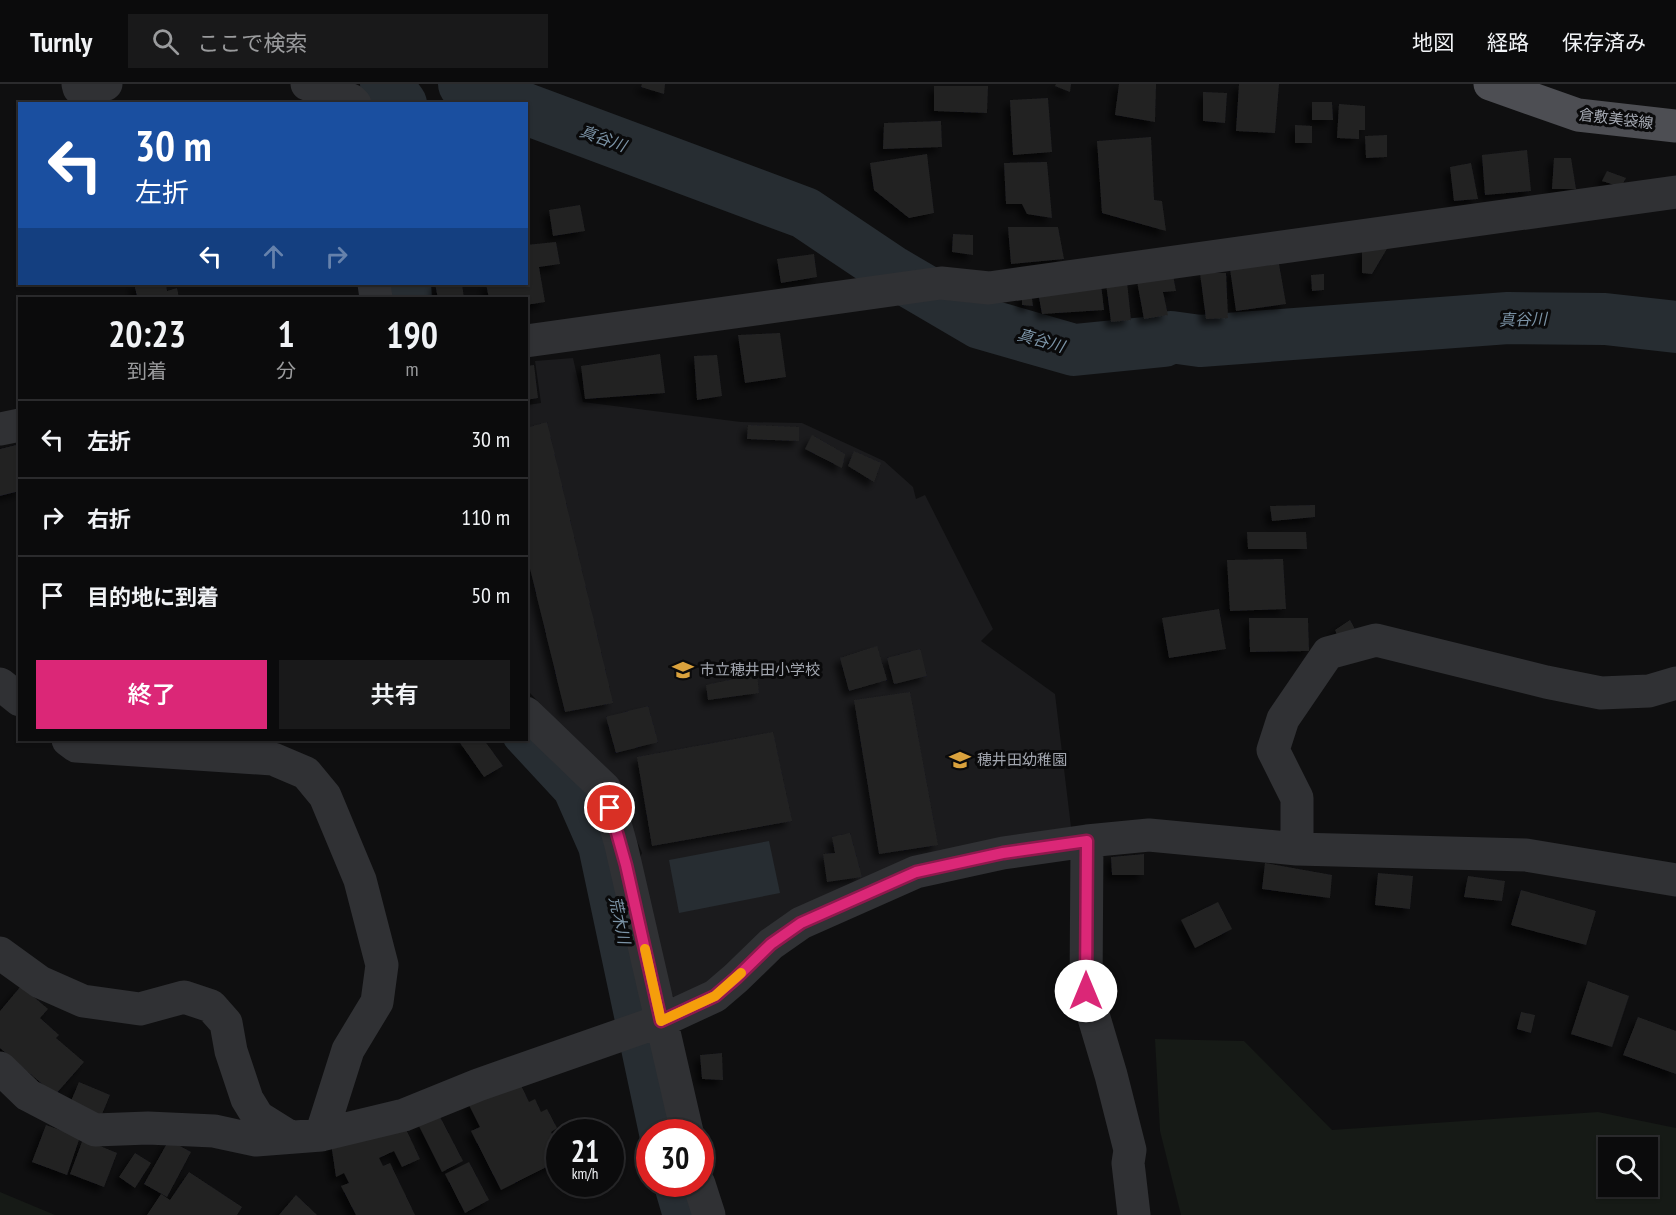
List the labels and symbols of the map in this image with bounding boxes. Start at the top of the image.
street label: 倉敷美袋線 [1578,105,1654,133]
water label: 真谷川 [577,120,631,156]
water label: 真谷川 [1499,309,1549,329]
water label: 真谷川 [1015,324,1069,357]
school or university icon: 市立穂井田小学校 [671,658,695,682]
place label: 市立穂井田小学校 [700,660,820,679]
school or university icon: 穂井田幼稚園 [948,748,972,772]
place label: 穂井田幼稚園 [977,750,1067,769]
pin [584,782,635,833]
water label: 荒木川 [605,894,635,948]
position arrow [1054,959,1118,1023]
speed limit sign: 30 [636,1119,714,1197]

